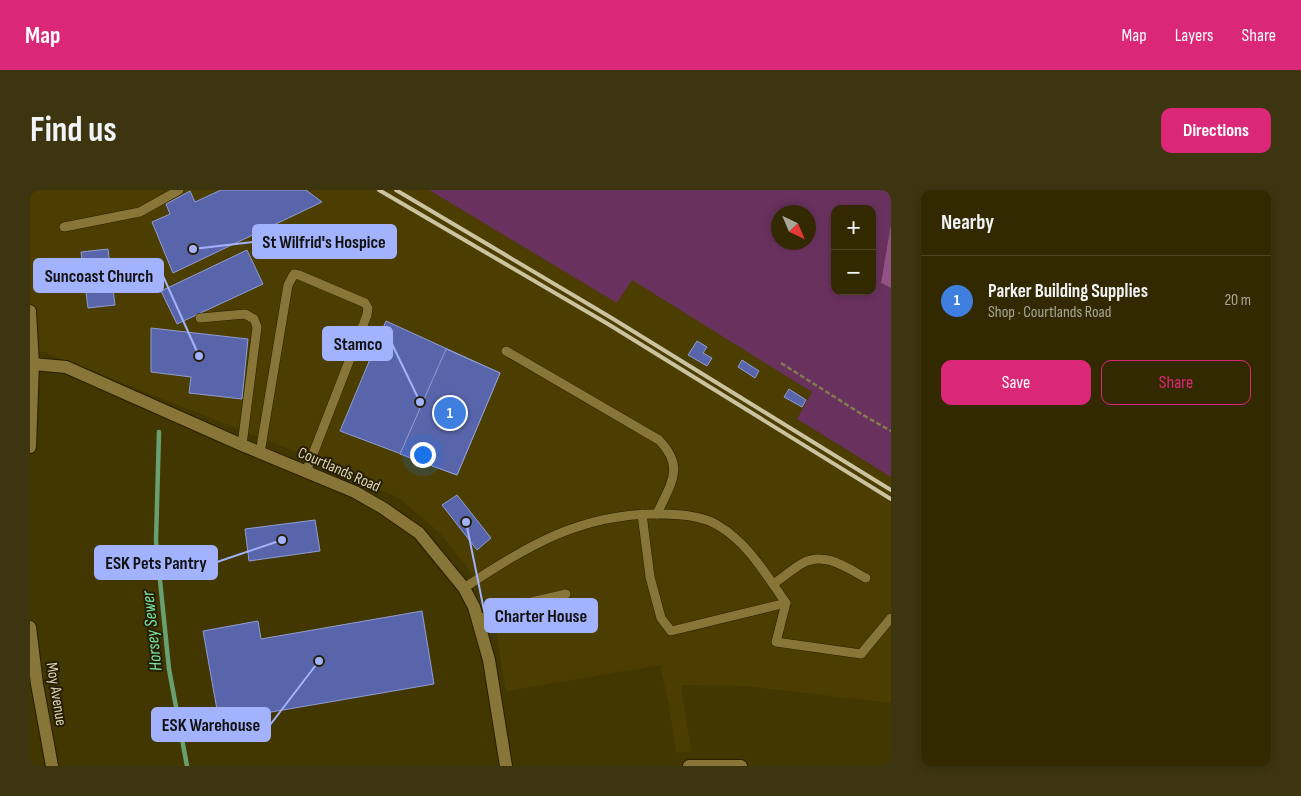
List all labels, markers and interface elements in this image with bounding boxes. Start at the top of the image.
text: Map [25,21,60,50]
text: Map [1122,25,1147,46]
text: Layers [1175,25,1214,46]
text: Share [1242,25,1276,46]
button: Directions [1161,108,1271,153]
text: Find us [30,109,117,152]
north arrow [771,205,816,250]
map controls [831,205,876,295]
button: + [831,205,876,250]
text: Nearby [941,210,994,235]
callout: St Wilfrid's Hospice [253,225,396,258]
text: St Wilfrid's Hospice [262,232,386,253]
button: − [831,250,876,295]
callout: Suncoast Church [34,259,163,292]
text: Suncoast Church [45,266,153,287]
text: Parker Building Supplies [988,280,1148,303]
text: 1 [954,291,960,310]
text: 20 m [1224,291,1251,310]
text: Shop · Courtlands Road [988,303,1111,322]
callout: Stamco [323,327,392,360]
text: Stamco [334,334,383,355]
button: Save [941,360,1091,405]
button: Share [1101,360,1251,405]
pin: 1 [434,394,466,432]
your location [410,442,436,468]
street label: Courtlands Road [295,443,383,497]
callout: ESK Pets Pantry [95,546,217,579]
text: ESK Pets Pantry [105,553,207,574]
water label: Horsey Sewer [137,589,167,672]
callout: Charter House [485,599,597,632]
text: Charter House [495,606,587,627]
street label: Moy Avenue [42,661,70,727]
callout: ESK Warehouse [152,708,270,741]
text: ESK Warehouse [162,715,260,736]

